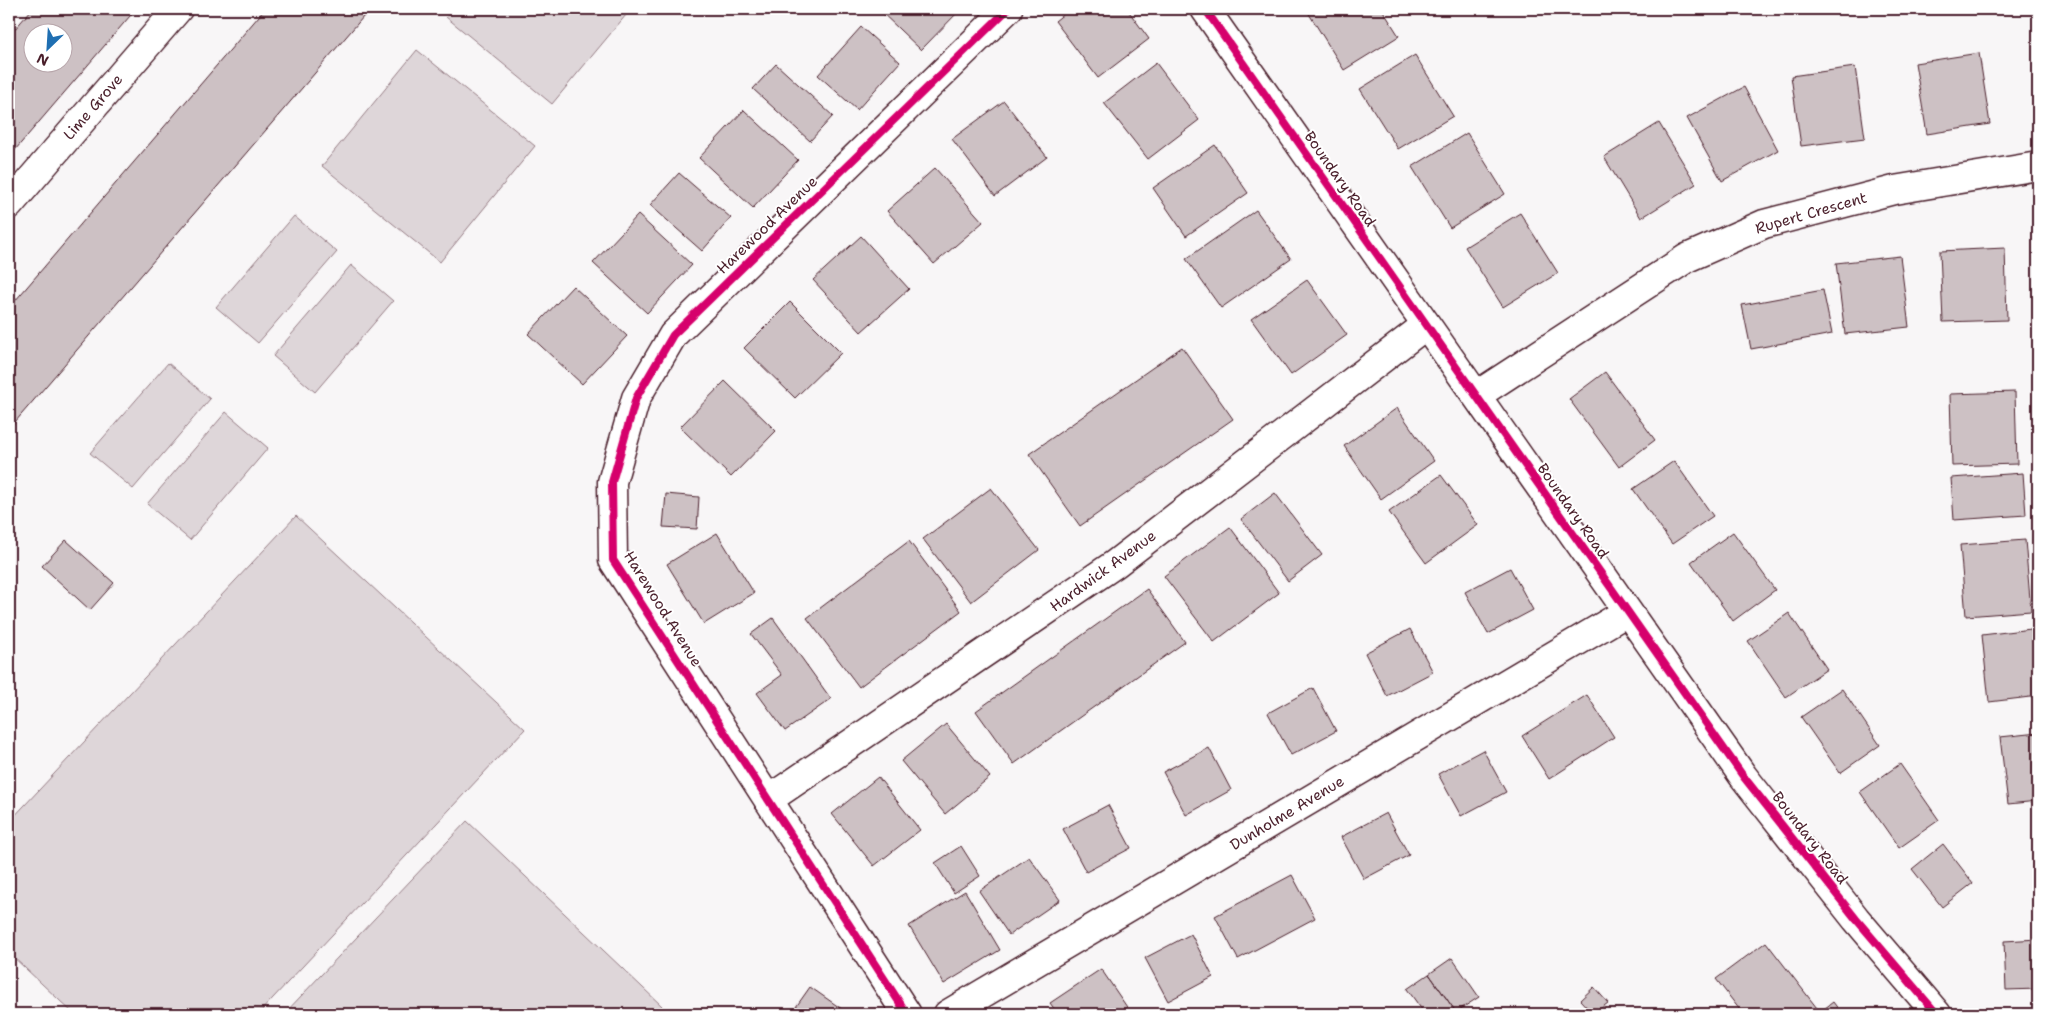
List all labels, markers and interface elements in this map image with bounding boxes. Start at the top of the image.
north arrow [22,22,72,72]
text: N [34,49,51,70]
street label: Lime Grove [59,70,127,144]
street label: Boundary Road [1300,127,1381,231]
street label: Harewood Avenue [712,172,822,278]
street label: Rupert Crescent [1753,188,1869,238]
street label: Boundary Road [1533,459,1614,563]
street label: Hardwick Avenue [1046,526,1160,616]
street label: Harewood Avenue [619,547,707,671]
street label: Dunholme Avenue [1226,771,1348,855]
street label: Boundary Road [1768,788,1853,889]

